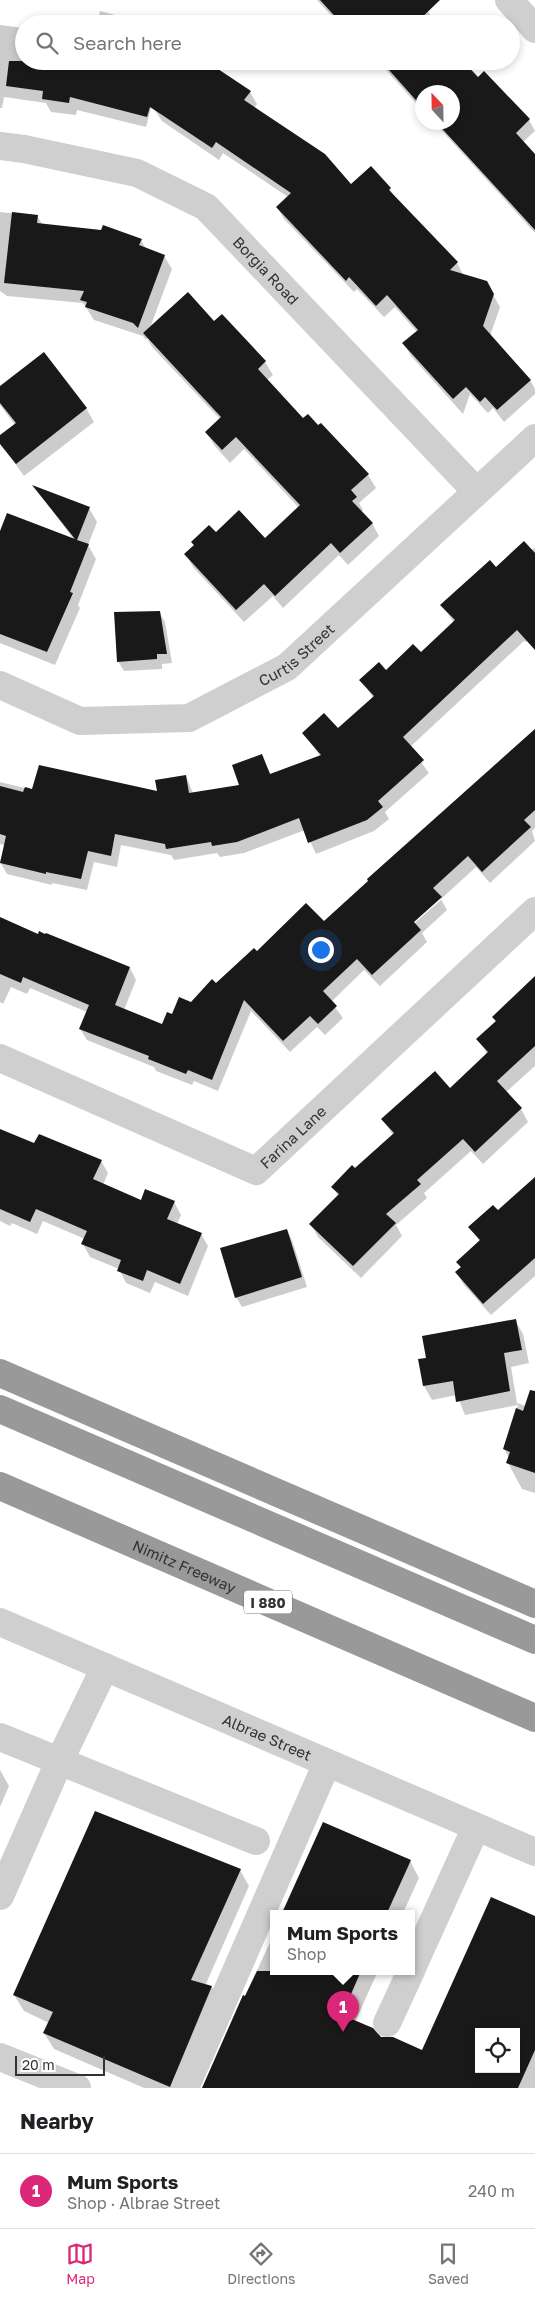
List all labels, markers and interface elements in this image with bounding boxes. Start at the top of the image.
search box [15,15,520,70]
icon: search [33,29,61,57]
text: Search here [73,31,182,54]
north arrow [415,85,460,130]
street label: Borgia Road [230,233,303,308]
street label: Curtis Street [255,619,338,689]
your location [308,937,334,963]
street label: Farina Lane [256,1102,330,1172]
street label: Nimitz Freeway [130,1536,239,1597]
road number: I 880 [244,1590,292,1614]
street label: Albrae Street [220,1710,314,1764]
popup [270,1910,415,1975]
text: Mum Sports [287,1921,398,1944]
text: Shop [287,1944,326,1964]
pin: 1 [327,1991,359,2032]
map controls [475,2028,520,2073]
button: locate [475,2028,520,2073]
scale bar [15,2053,105,2076]
text: 20 m [22,2056,55,2073]
text: Nearby [20,2108,94,2134]
text: Mum Sports [67,2170,178,2193]
text: 1 [32,2181,40,2201]
text: 240 m [468,2181,515,2201]
text: Shop · Albrae Street [67,2193,220,2213]
tab: Map [66,2240,95,2287]
tab: Directions [227,2240,296,2287]
tab: Saved [428,2240,469,2287]

